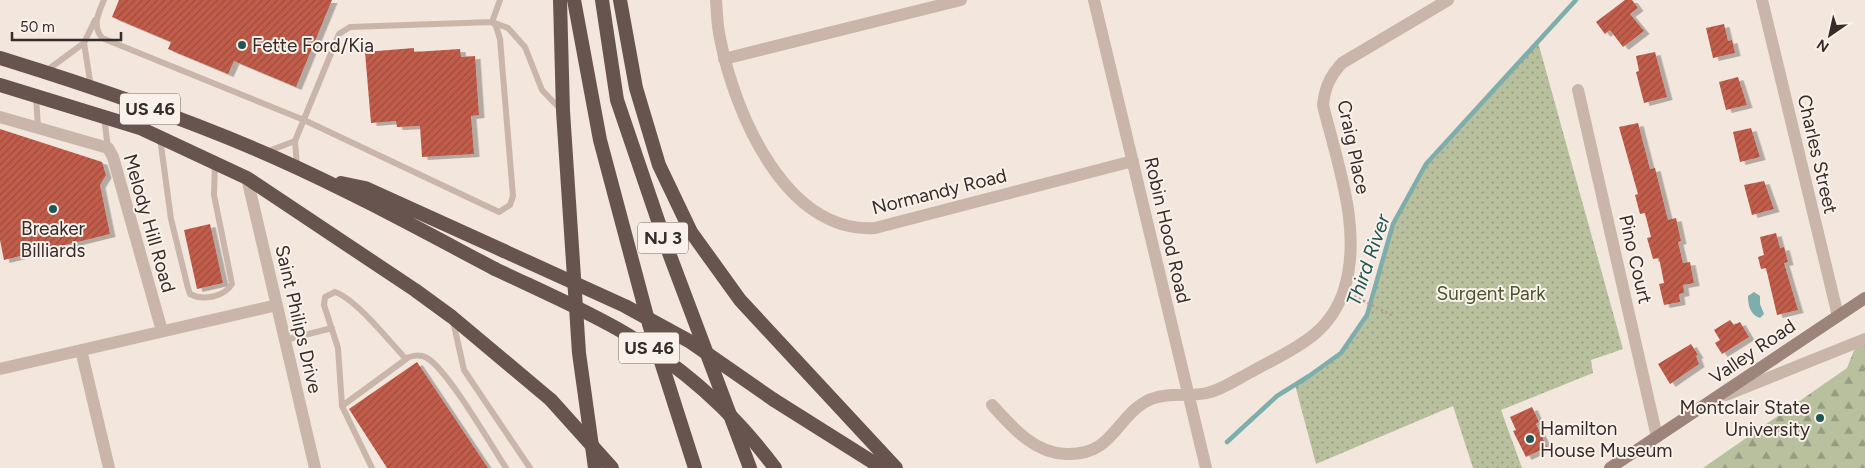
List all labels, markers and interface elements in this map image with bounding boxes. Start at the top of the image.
scale bar [12,10,121,42]
north arrow [1805,10,1855,60]
text: 50 m [20,18,55,36]
place label: Fette Ford/Kia [252,34,374,57]
text: N [1814,35,1832,55]
marker: Fette Ford/Kia [236,39,248,51]
street label: Charles Street [1793,92,1842,216]
road number: US 46 [120,94,180,125]
street label: Craig Place [1332,98,1375,196]
street label: Melody Hill Road [119,151,180,295]
street label: Robin Hood Road [1139,155,1196,306]
street label: Normandy Road [869,164,1009,219]
marker: Breaker Billiards [47,203,59,215]
water label: Third River [1341,210,1395,309]
street label: Pino Court [1614,212,1657,306]
place label: Breaker Billiards [21,217,86,262]
road number: NJ 3 [638,222,688,254]
street label: Saint Philips Drive [270,243,327,396]
park label: Surgent Park [1437,282,1546,305]
street label: Valley Road [1705,314,1800,389]
road number: US 46 [619,332,679,363]
place label: Montclair State University [1679,396,1810,441]
marker: Montclair State University [1814,412,1826,424]
place label: Hamilton House Museum [1540,417,1673,462]
marker: Hamilton House Museum [1524,433,1536,445]

